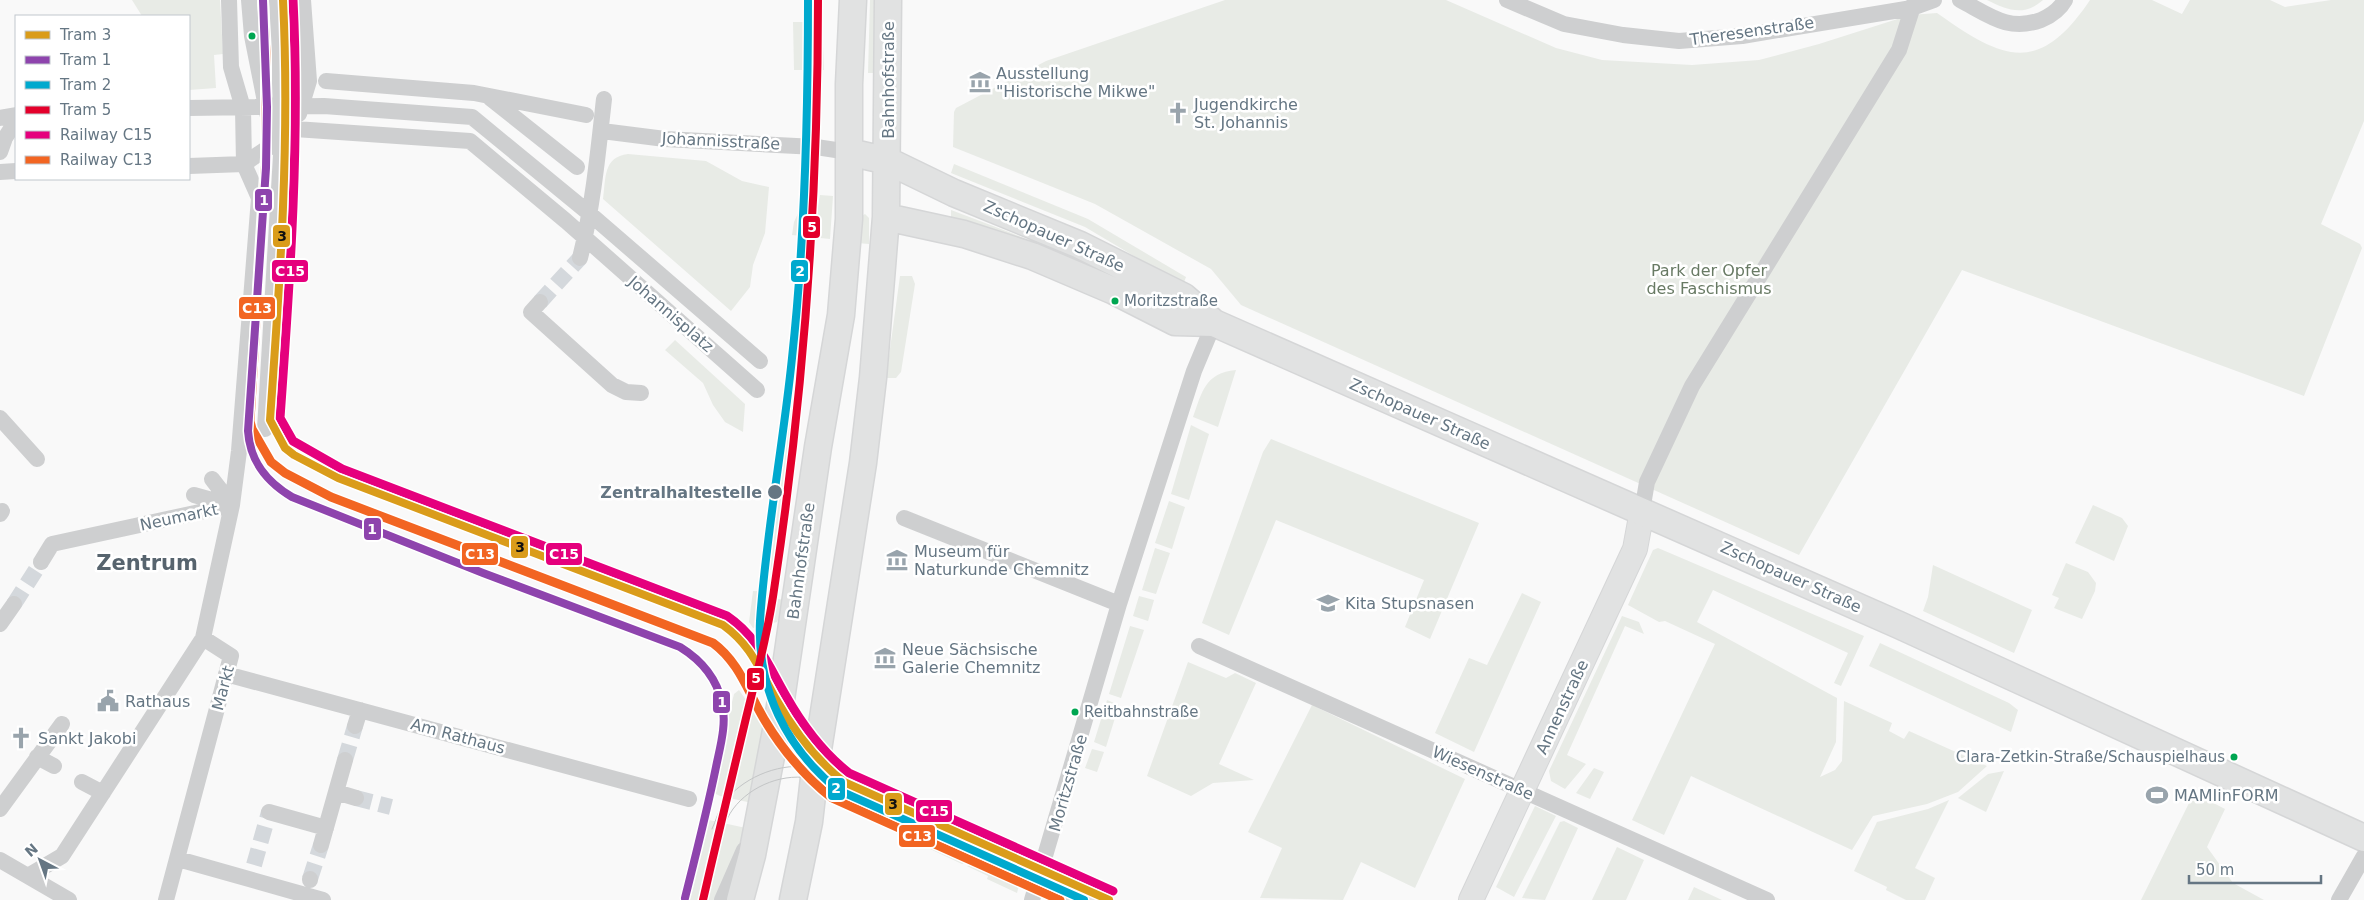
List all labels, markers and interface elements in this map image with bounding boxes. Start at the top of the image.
street label: Theresenstraße [1688,13,1815,49]
legend [15,15,190,180]
street label: Bahnhofstraße [879,21,898,139]
text: Tram 3 [59,26,111,44]
unlabelled marker [247,31,257,41]
text: Tram 1 [59,51,111,69]
place label: Ausstellung "Historische Mikwe" [996,64,1155,101]
museum icon: Ausstellung "Historische Mikwe" [967,69,993,95]
text: Tram 2 [59,76,111,94]
place label: Jugendkirche St. Johannis [1193,95,1298,132]
church icon: Jugendkirche St. Johannis [1165,100,1191,126]
text: Tram 5 [59,101,111,119]
text: Railway C15 [60,126,152,144]
street label: Johannisstraße [660,128,781,154]
text: Railway C13 [60,151,152,169]
line badge: 1 [254,188,273,212]
text: 1 [259,192,269,208]
street label: Zschopauer Straße [981,196,1127,276]
line badge: 5 [802,215,821,239]
text: 5 [807,219,817,235]
line badge: 3 [272,224,291,248]
text: 3 [277,228,287,244]
line badge: C15 [271,259,309,283]
line badge: 2 [790,259,809,283]
park label: Park der Opfer des Faschismus [1646,261,1772,298]
text: C15 [275,263,305,279]
text: 2 [795,263,805,279]
street label: Johannisplatz [624,271,717,356]
place label: Moritzstraße [1124,292,1218,310]
line badge: C13 [238,296,276,320]
marker: Moritzstraße [1110,296,1120,306]
text: C13 [242,300,272,316]
street label: Zschopauer Straße [1347,374,1493,454]
place label: Zentralhaltestelle [600,483,762,502]
marker: Zentralhaltestelle [766,483,784,501]
street label: Neumarkt [138,499,220,535]
street label: Bahnhofstraße [783,501,819,621]
line badge: 1 [363,517,382,541]
text: 1 [367,521,377,537]
line badge: 3 [510,535,529,559]
street label: Zschopauer Straße [1718,537,1864,617]
text: 3 [515,539,525,555]
line badge: C13 [461,542,499,566]
line badge: C15 [545,542,583,566]
place label: Museum für Naturkunde Chemnitz [914,542,1089,579]
text: C13 [465,546,495,562]
text: C15 [549,546,579,562]
museum icon: Museum für Naturkunde Chemnitz [884,547,910,573]
district label: Zentrum [96,551,198,575]
school or university icon: Kita Stupsnasen [1315,590,1341,616]
place label: Kita Stupsnasen [1345,594,1474,613]
place label: Neue Sächsische Galerie Chemnitz [902,640,1040,677]
museum icon: Neue Sächsische Galerie Chemnitz [872,645,898,671]
street label: Annenstraße [1532,657,1592,757]
street label: Markt [208,663,238,713]
line badge: 5 [746,667,765,691]
text: 5 [751,670,761,686]
public building icon: Rathaus [95,688,121,714]
line badge: 1 [712,690,731,714]
place label: Rathaus [125,692,190,711]
text: 1 [717,694,727,710]
place label: Reitbahnstraße [1084,703,1199,721]
marker: Reitbahnstraße [1070,707,1080,717]
street label: Am Rathaus [409,714,507,758]
church icon: Sankt Jakobi [8,725,34,751]
place label: Sankt Jakobi [38,729,136,748]
street label: Moritzstraße [1045,732,1091,834]
street label: Wiesenstraße [1429,742,1537,804]
place label: Clara-Zetkin-Straße/Schauspielhaus [1956,748,2225,766]
marker: Clara-Zetkin-Straße/Schauspielhaus [2229,752,2239,762]
line badge: 2 [827,777,846,801]
text: 2 [831,780,841,796]
sports icon: MAMIinFORM [2144,782,2170,808]
place label: MAMIinFORM [2174,786,2279,805]
line badge: 3 [884,792,903,816]
text: 3 [888,796,898,812]
line badge: C15 [915,799,953,823]
text: C15 [919,803,949,819]
line badge: C13 [898,824,936,848]
text: C13 [902,828,932,844]
north arrow [15,835,65,885]
text: N [22,840,41,860]
scale bar [2189,852,2322,884]
text: 50 m [2196,861,2234,879]

